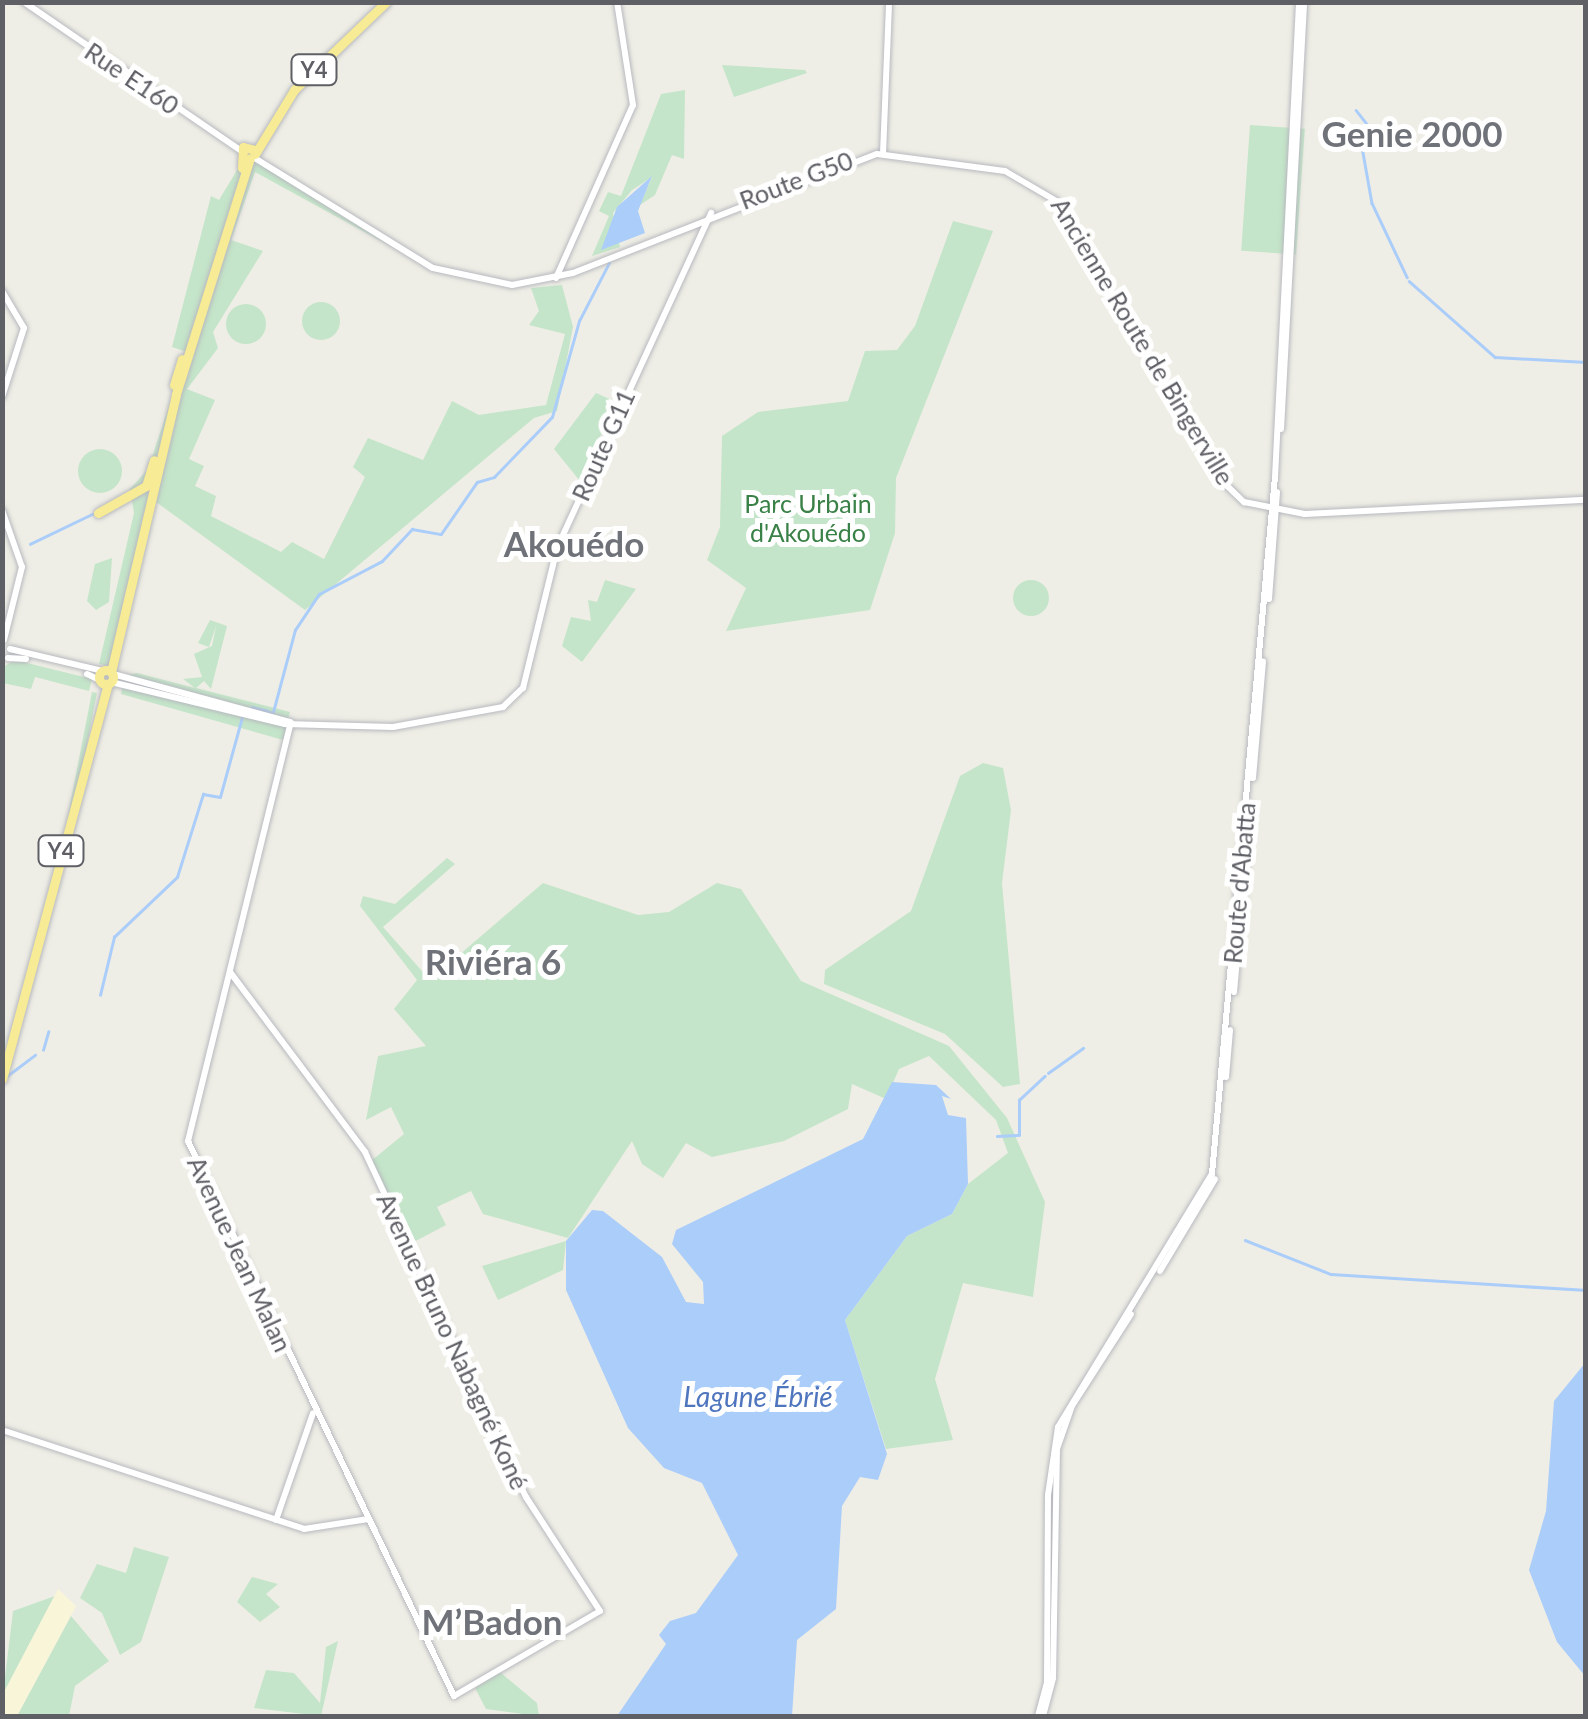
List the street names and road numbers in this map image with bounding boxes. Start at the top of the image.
street label: Rue E160 [79,36,185,120]
road number: Y4 [289,53,339,87]
street label: Route G50 [735,145,857,215]
street label: Ancienne Route de Bingerville [1045,192,1241,490]
street label: Route G11 [565,385,641,505]
street label: Route d'Abatta [1217,801,1261,965]
road number: Y4 [36,834,86,868]
street label: Avenue Jean Malan [181,1151,299,1357]
street label: Avenue Bruno Nabagné Koné [371,1188,535,1494]

